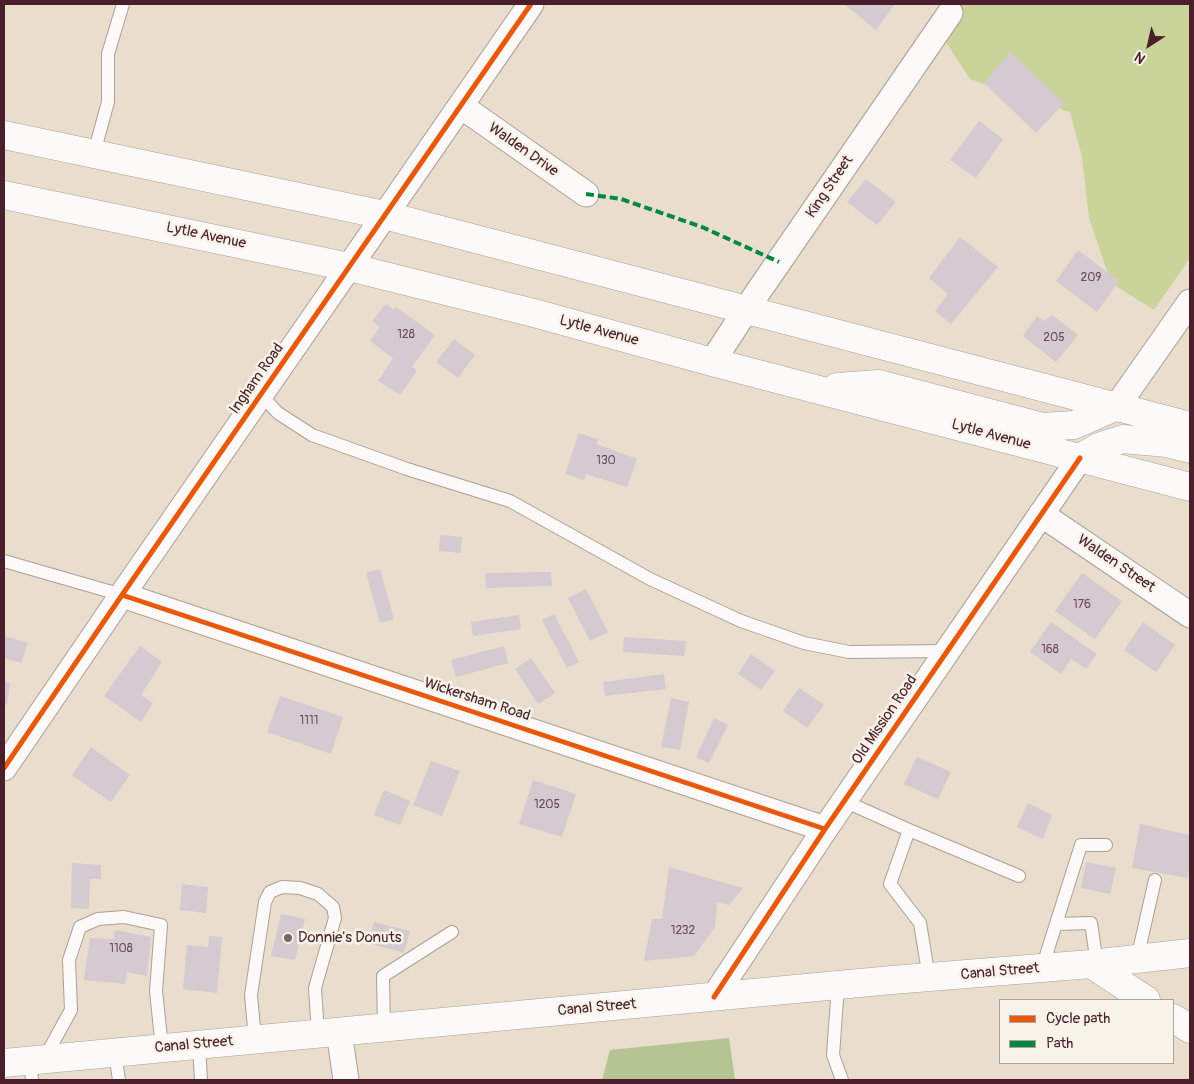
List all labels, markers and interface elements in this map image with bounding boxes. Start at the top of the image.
north arrow [1124,20,1174,70]
text: N [1131,48,1149,67]
street label: Walden Drive [484,119,562,181]
street label: King Street [803,152,857,222]
street label: Lytle Avenue [164,219,248,253]
house number: 209 [1080,271,1102,285]
street label: Lytle Avenue [557,312,641,350]
house number: 128 [397,328,415,342]
house number: 205 [1043,331,1065,345]
street label: Ingham Road [226,340,288,418]
street label: Lytle Avenue [949,416,1033,454]
house number: 130 [596,454,616,468]
street label: Walden Street [1074,531,1158,597]
house number: 176 [1073,598,1091,612]
house number: 168 [1041,643,1059,657]
street label: Old Mission Road [848,672,922,768]
street label: Wickersham Road [422,674,532,726]
house number: 1111 [300,714,318,728]
house number: 1205 [534,798,560,812]
house number: 1232 [671,924,695,938]
place label: Donnie's Donuts [298,929,401,947]
marker: Donnie's Donuts [282,932,294,944]
house number: 1108 [109,942,133,956]
street label: Canal Street [960,960,1040,984]
street label: Canal Street [557,996,637,1020]
legend [999,999,1174,1064]
text: Cycle path [1046,1009,1110,1028]
street label: Canal Street [154,1033,234,1057]
text: Path [1046,1034,1073,1053]

